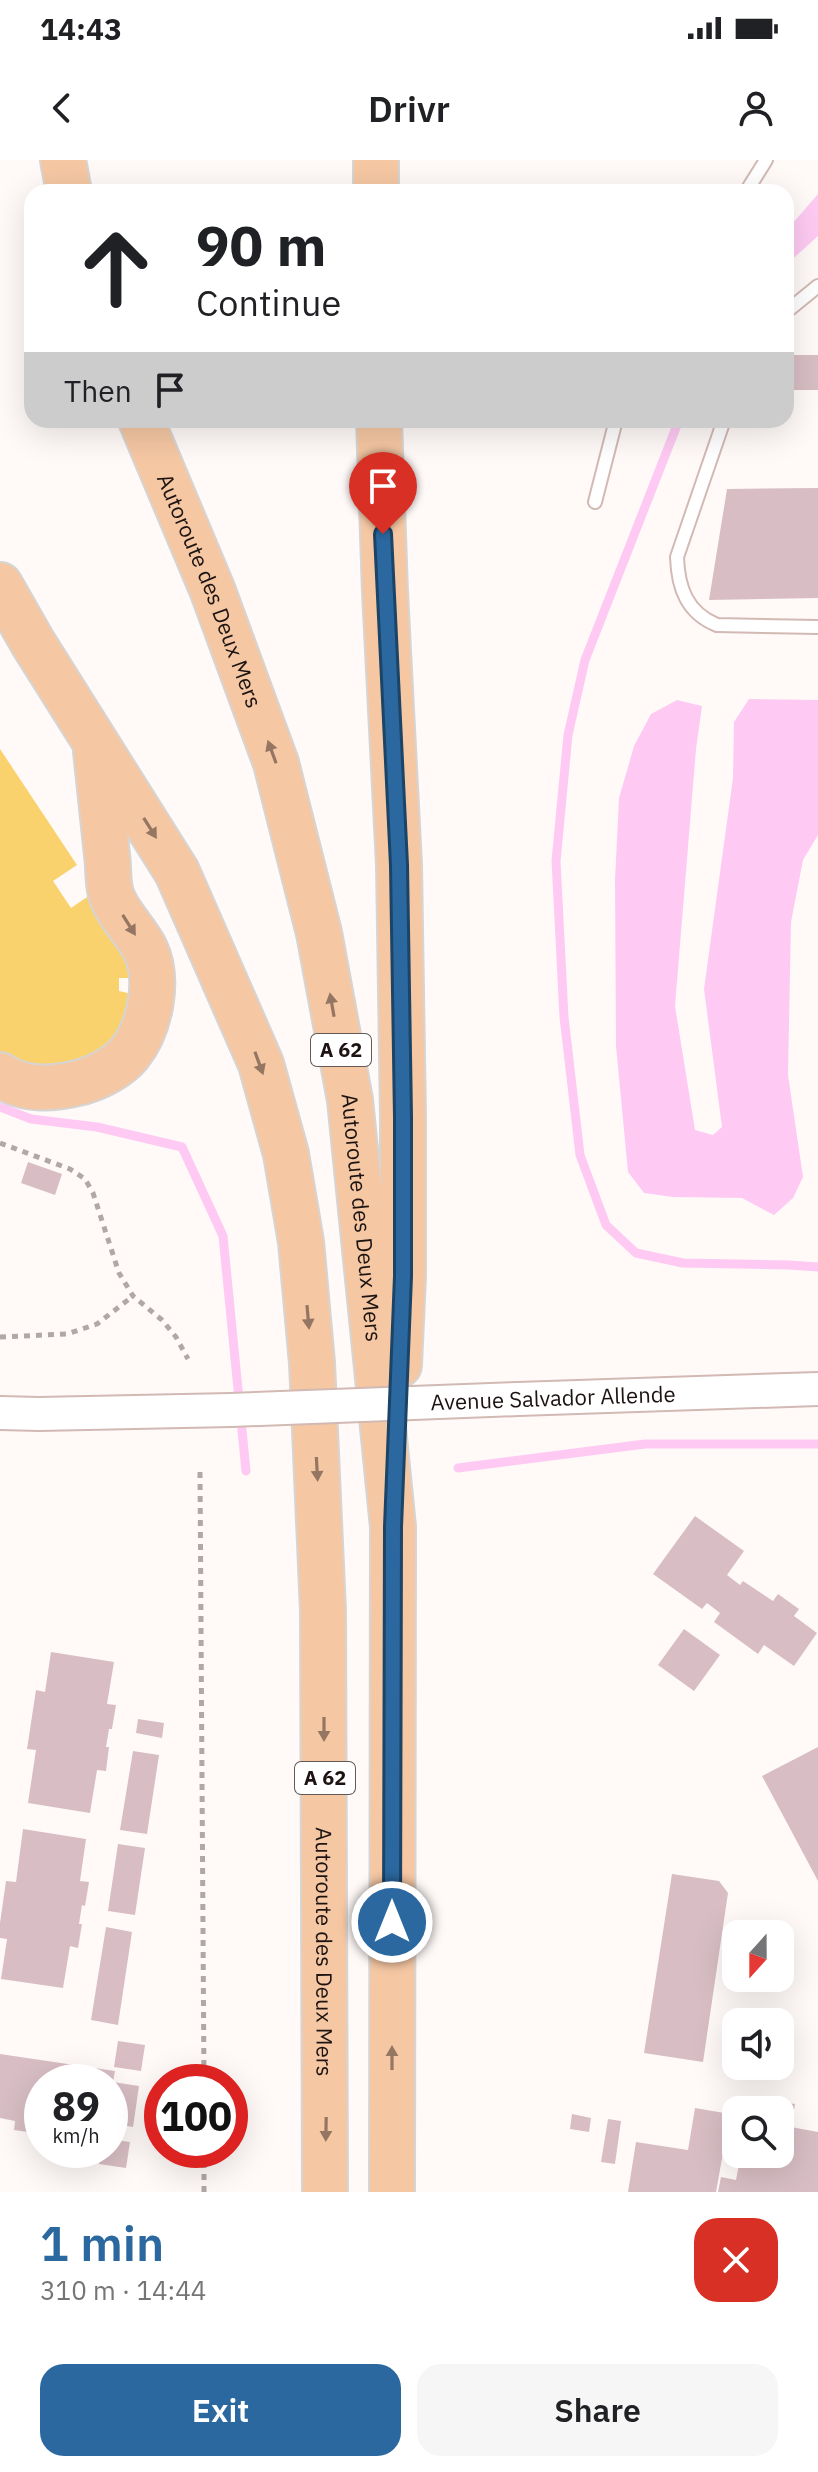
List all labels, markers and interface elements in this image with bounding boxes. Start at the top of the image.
text: 14:43 [40,9,122,48]
text: Drivr [368,85,450,132]
icon: back [40,86,84,130]
icon: person [734,86,778,130]
text: 90 m [196,209,326,281]
icon: ahead [64,216,168,320]
text: Continue [196,279,341,326]
icon: arrive [148,368,192,412]
text: Then [64,371,132,410]
pin [349,452,417,534]
icon: arrive [361,464,405,508]
street label: Autoroute des Deux Mers [151,469,269,712]
one-way arrow [265,740,278,764]
one-way arrow [142,817,156,839]
one-way arrow [122,914,136,936]
one-way arrow [326,992,338,1017]
road number: A 62 [311,1034,371,1066]
one-way arrow [254,1051,266,1075]
street label: Autoroute des Deux Mers [335,1092,389,1343]
one-way arrow [302,1305,315,1330]
street label: Avenue Salvador Allende [430,1379,676,1416]
one-way arrow [311,1457,324,1482]
one-way arrow [318,1717,330,1742]
road number: A 62 [295,1762,355,1794]
street label: Autoroute des Deux Mers [310,1827,340,2077]
position arrow [350,1880,434,1964]
north arrow [722,1920,794,1992]
map controls [722,1920,794,2168]
button: sound [722,2008,794,2080]
one-way arrow [386,2045,398,2070]
speed limit sign: 100 [144,2064,248,2168]
text: 89 [52,2080,100,2132]
button: search [722,2096,794,2168]
one-way arrow [320,2117,332,2142]
text: km/h [52,2122,100,2149]
text: 1 min [40,2212,164,2274]
button: close [694,2218,778,2302]
text: 310 m · 14:44 [40,2273,206,2307]
button: Exit [40,2364,401,2456]
button: Share [417,2364,778,2456]

